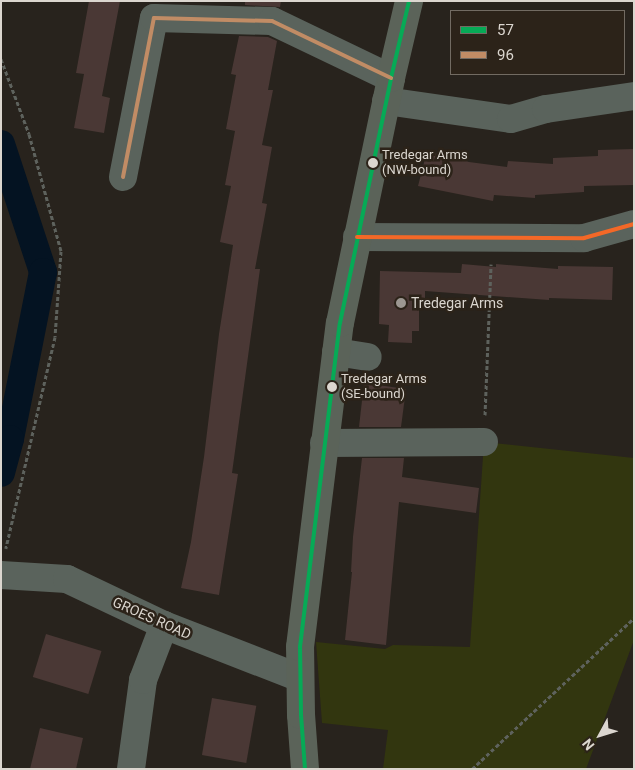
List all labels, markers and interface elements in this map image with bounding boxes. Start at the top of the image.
legend [450,10,625,75]
text: 57 [497,21,514,39]
text: 96 [497,46,514,64]
place label: Tredegar Arms (NW-bound) [382,148,468,179]
marker: Tredegar Arms (NW-bound) [368,158,378,168]
place label: Tredegar Arms [411,295,503,311]
marker: Tredegar Arms [395,297,407,309]
place label: Tredegar Arms (SE-bound) [341,372,427,403]
marker: Tredegar Arms (SE-bound) [327,382,337,392]
street label: GROES ROAD [110,593,194,643]
north arrow [575,710,625,760]
text: N [579,736,598,753]

